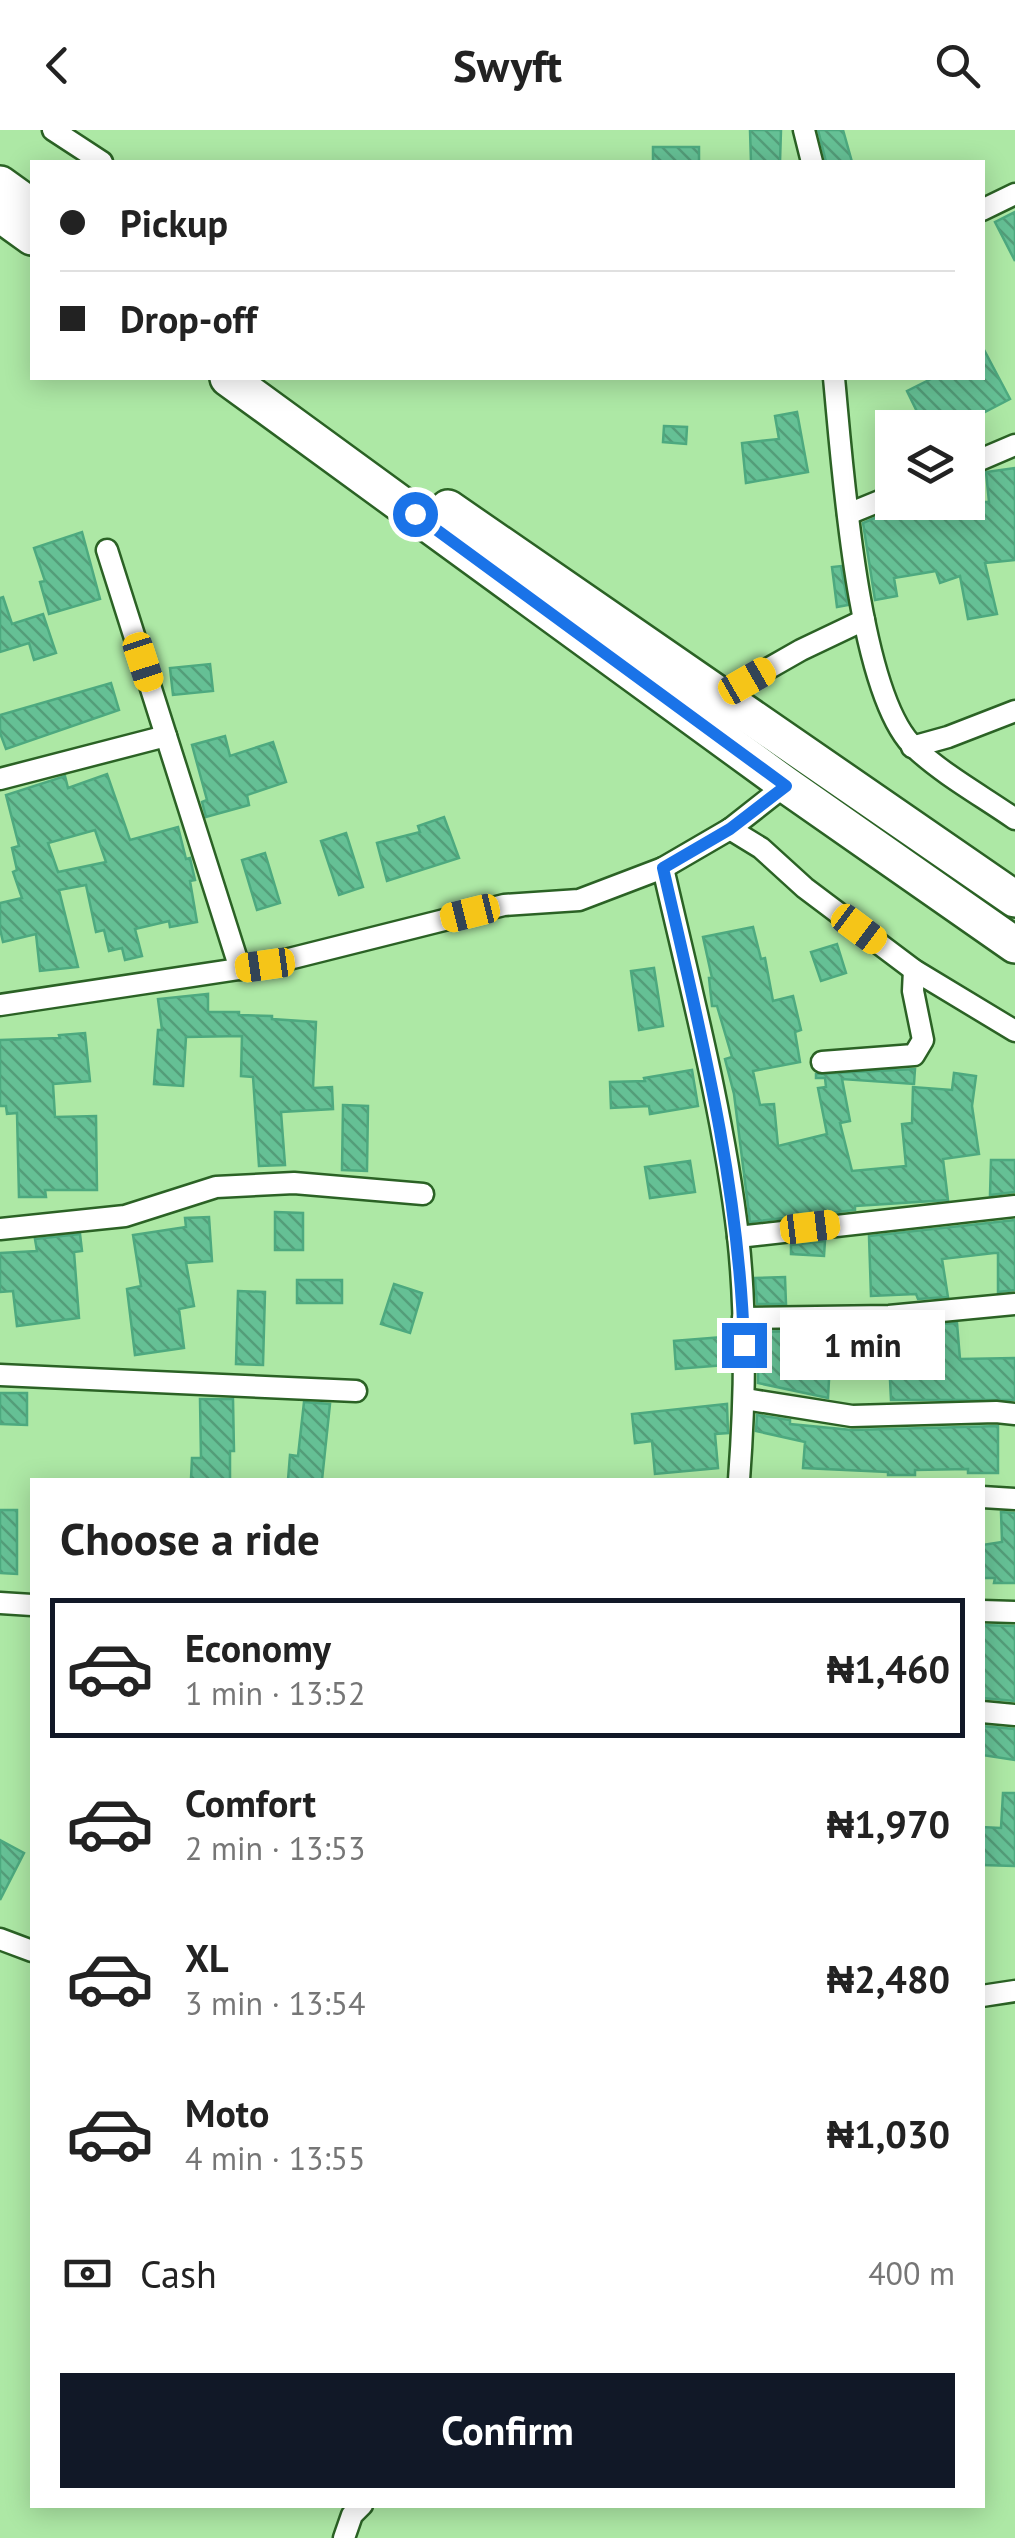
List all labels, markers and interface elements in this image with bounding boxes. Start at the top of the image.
text: Swyft [453,36,562,94]
icon: back [30,38,85,93]
icon: search [930,38,985,93]
text: Pickup [120,198,228,247]
text: Drop-off [120,294,257,343]
map controls [875,410,985,520]
button: layers [875,410,985,520]
route start [393,492,438,537]
car [119,629,167,695]
car [714,653,780,709]
car [437,891,503,935]
car [826,899,892,959]
car [233,946,297,984]
car [778,1208,842,1246]
callout: 1 min [779,1310,944,1380]
route end [722,1323,767,1368]
text: 1 min [823,1324,902,1366]
text: Choose a ride [60,1509,320,1567]
icon: car [65,1623,155,1713]
text: Economy [185,1623,331,1672]
text: ₦1,460 [827,1644,950,1693]
text: 1 min · 13:52 [185,1672,365,1714]
icon: car [65,1778,155,1868]
text: Comfort [185,1778,316,1827]
text: ₦1,970 [827,1799,950,1848]
text: 2 min · 13:53 [185,1827,365,1869]
icon: car [65,1933,155,2023]
text: XL [185,1933,229,1982]
text: ₦2,480 [827,1954,950,2003]
text: 3 min · 13:54 [185,1982,365,2024]
icon: car [65,2088,155,2178]
text: Moto [185,2088,269,2137]
text: ₦1,030 [827,2109,950,2158]
text: 4 min · 13:55 [185,2137,365,2179]
icon: cash [60,2246,115,2301]
text: Cash [140,2249,217,2298]
text: 400 m [868,2252,955,2294]
button: Confirm [60,2373,955,2488]

